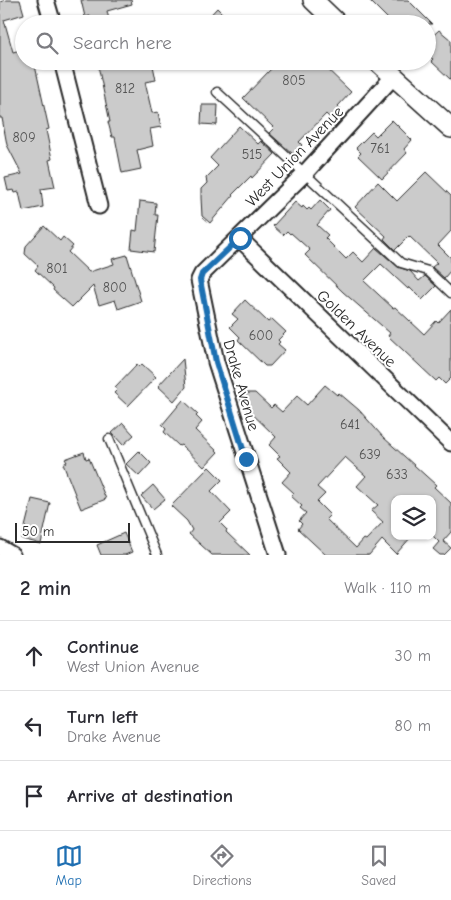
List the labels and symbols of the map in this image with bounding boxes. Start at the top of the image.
house number: 805 [282,72,306,89]
house number: 812 [115,80,135,97]
street label: West Union Avenue [242,103,347,211]
house number: 809 [12,129,36,146]
house number: 761 [370,140,390,157]
house number: 515 [242,146,262,163]
route start [229,227,252,250]
house number: 801 [46,260,68,277]
house number: 800 [103,279,127,296]
street label: Golden Avenue [313,287,400,371]
house number: 600 [249,327,273,344]
street label: Drake Avenue [219,338,263,433]
house number: 641 [340,416,360,433]
house number: 639 [359,446,381,463]
route end [235,448,258,471]
house number: 633 [386,466,408,483]
scale bar [15,520,130,543]

